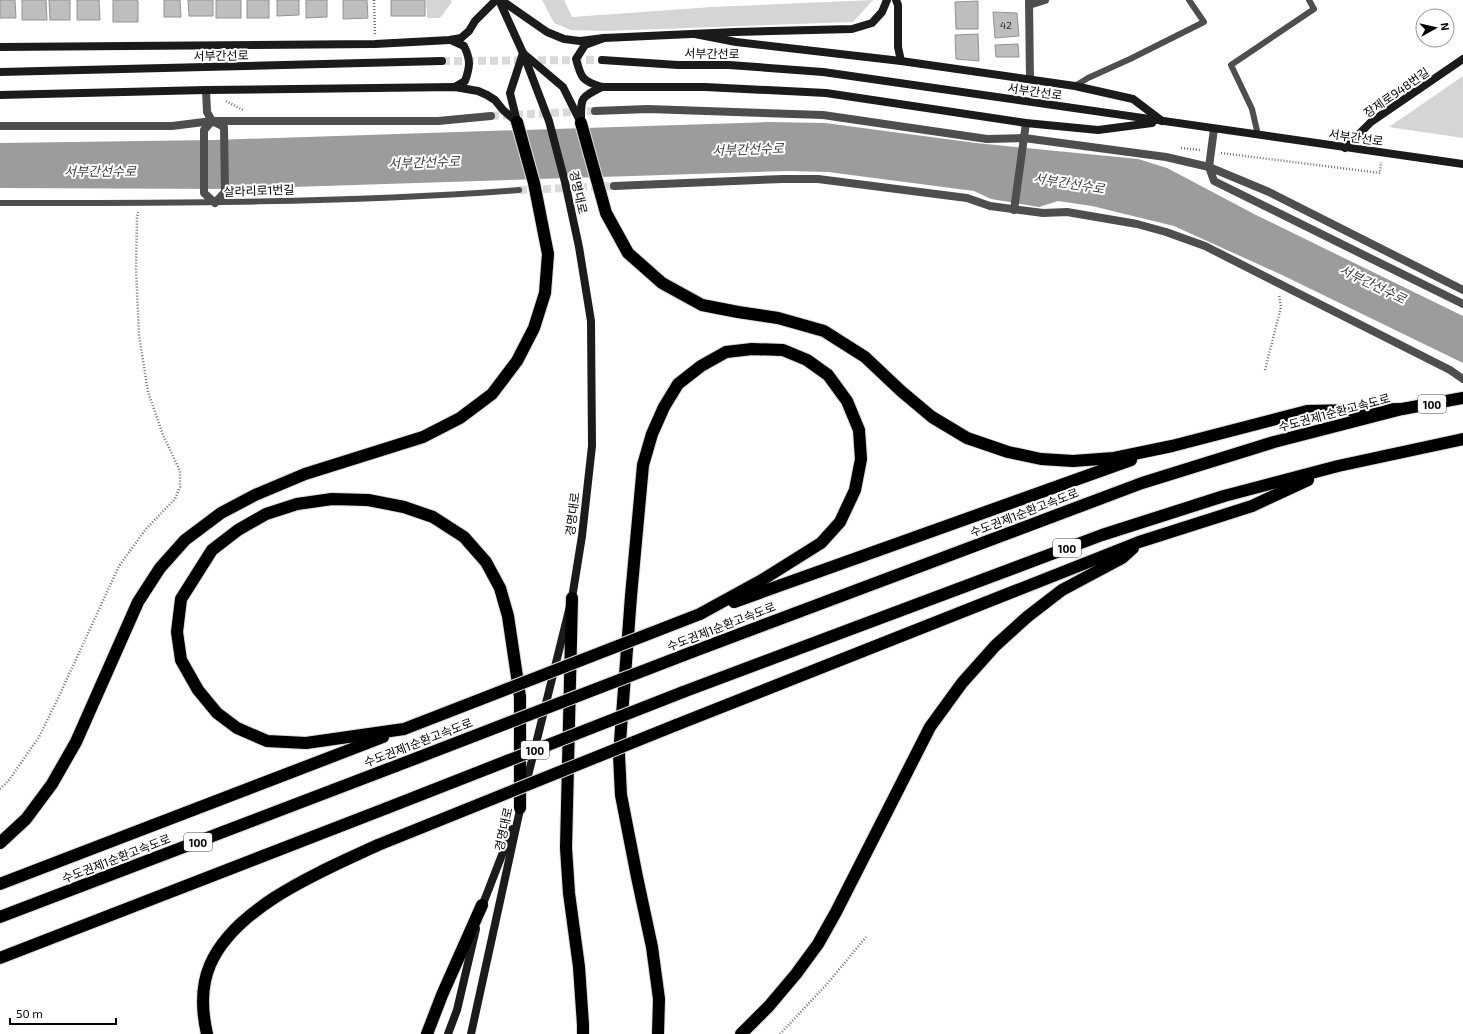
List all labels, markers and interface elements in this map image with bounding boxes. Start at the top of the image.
north arrow [1415,8,1455,48]
house number: 42 [1000,19,1012,31]
text: N [1438,22,1452,31]
street label: 서부간선로 [684,46,740,60]
street label: 서부간선로 [193,48,249,62]
street label: 장제로948번길 [1361,64,1431,120]
street label: 서부간선로 [1007,80,1063,102]
street label: 서부간선로 [1328,126,1384,148]
water label: 서부간선수로 [712,140,785,158]
water label: 서부간선수로 [388,153,461,171]
water label: 서부간선수로 [64,163,137,179]
street label: 경명대로 [567,169,591,215]
water label: 서부간선수로 [1032,169,1107,197]
street label: 살라리로1번길 [223,182,295,198]
water label: 서부간선수로 [1337,261,1410,307]
street label: 수도권제1순환고속도로 [1277,390,1391,434]
road number: 100 [1418,395,1446,413]
street label: 수도권제1순환고속도로 [968,485,1080,539]
street label: 경명대로 [562,491,582,537]
road number: 100 [1053,539,1081,557]
street label: 수도권제1순환고속도로 [665,599,777,653]
street label: 수도권제1순환고속도로 [362,715,474,769]
road number: 100 [521,741,549,759]
street label: 경명대로 [492,806,514,852]
street label: 수도권제1순환고속도로 [60,831,172,885]
road number: 100 [184,833,212,851]
scale bar [10,1000,116,1026]
text: 50 m [16,1006,43,1020]

